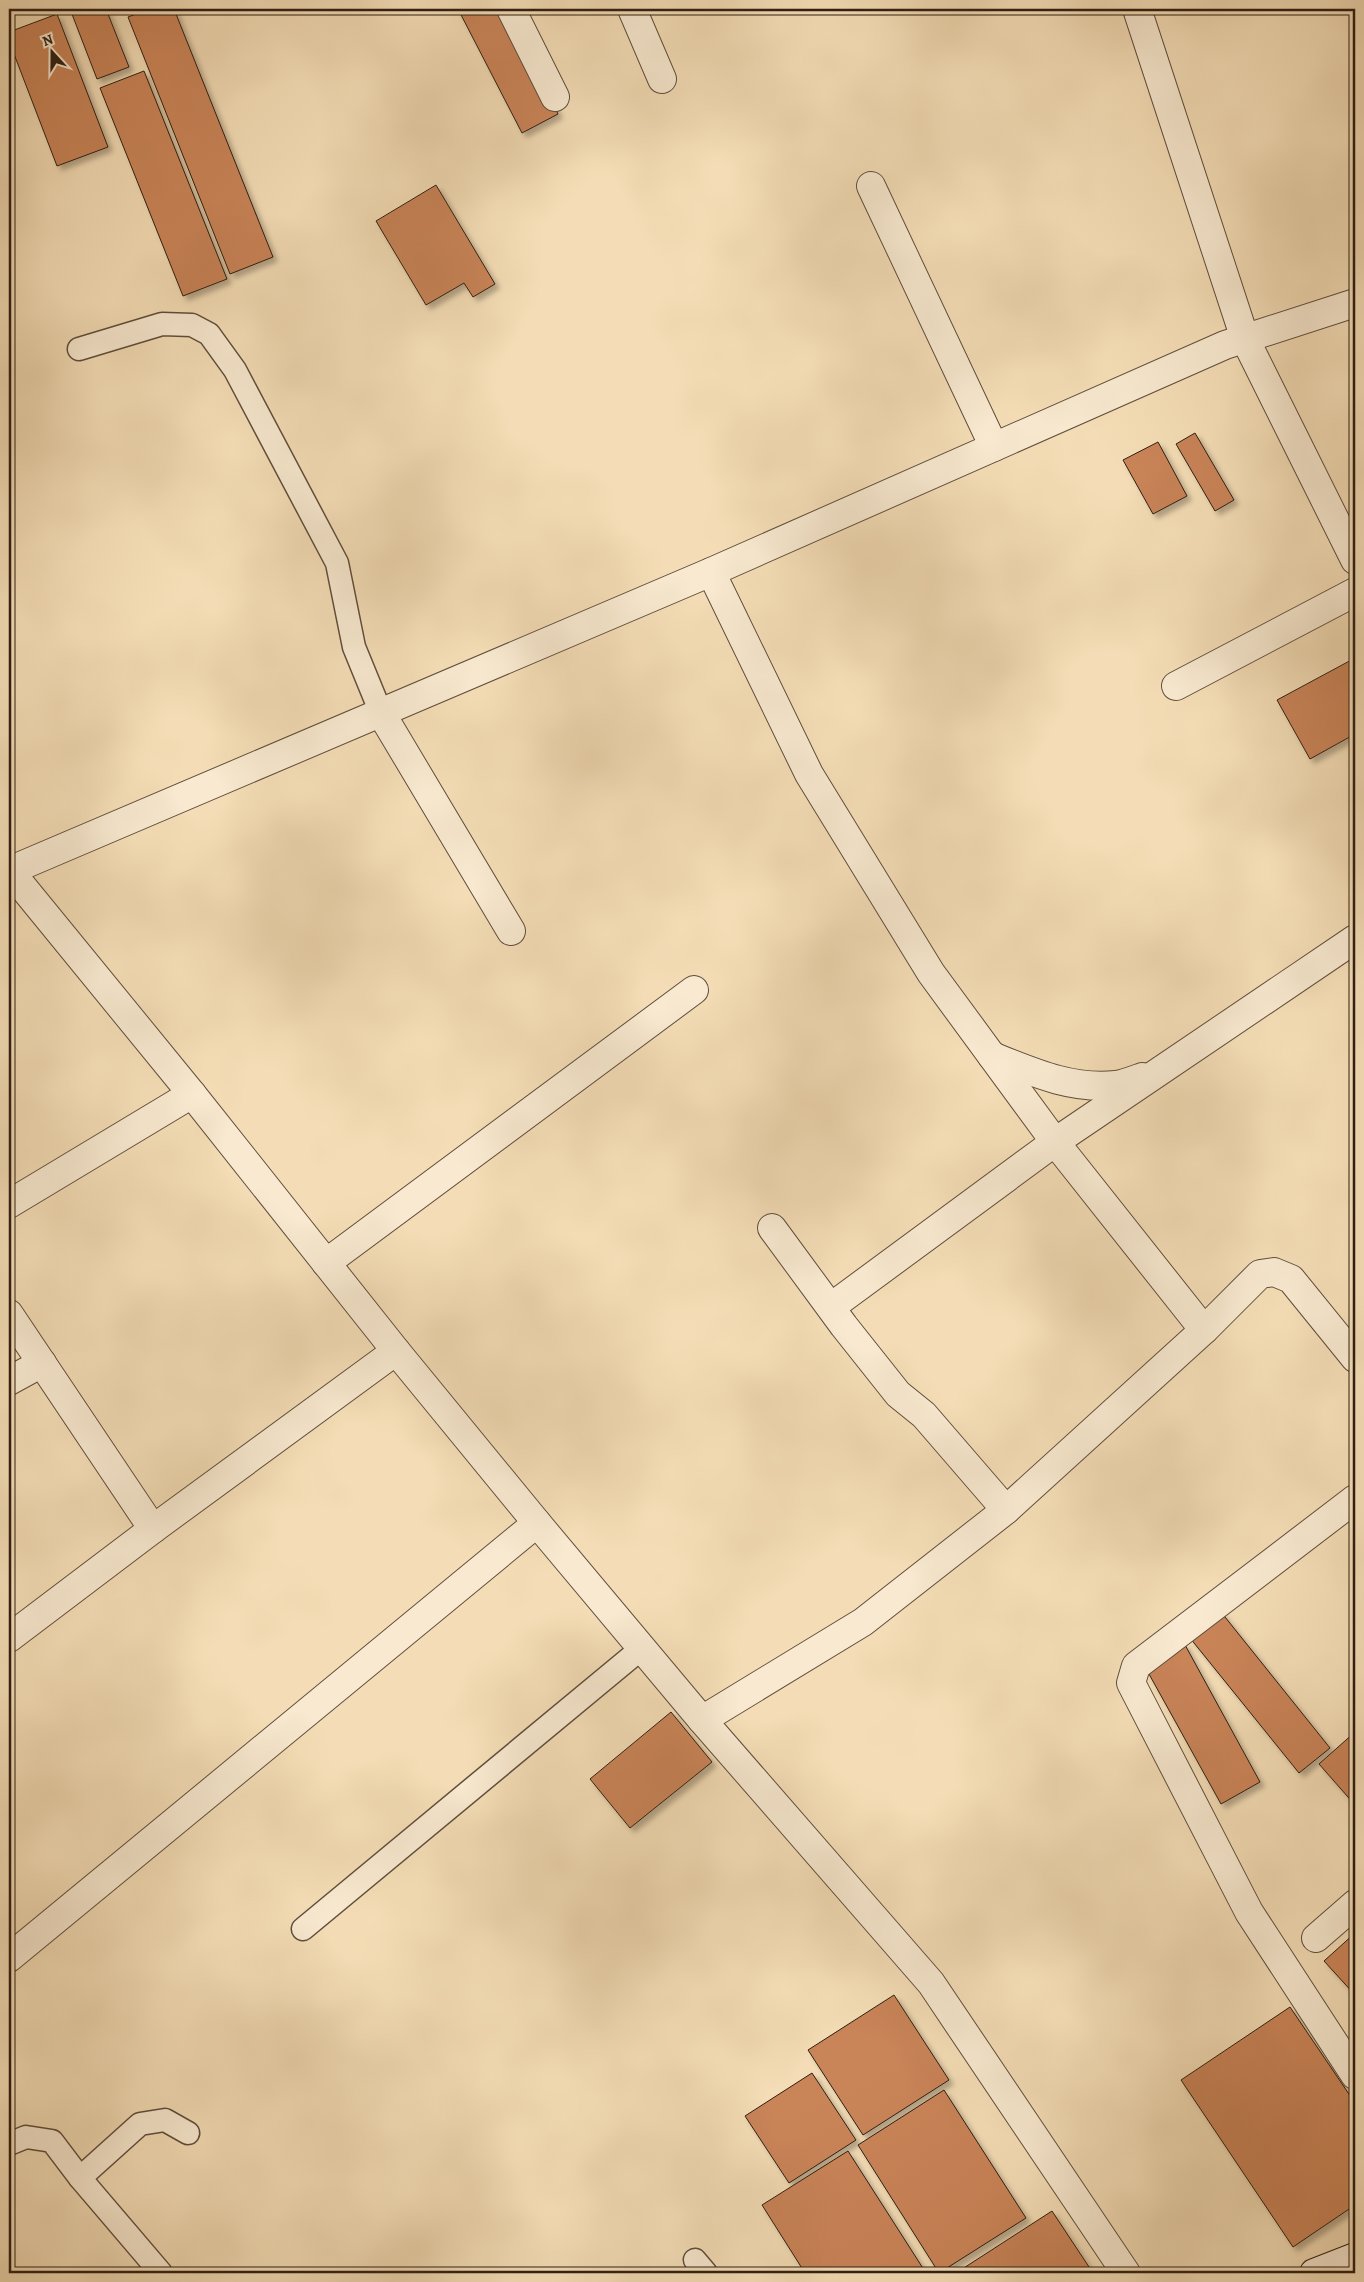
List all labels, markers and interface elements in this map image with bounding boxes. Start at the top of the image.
north arrow [28,28,78,78]
text: N [39,30,56,51]

